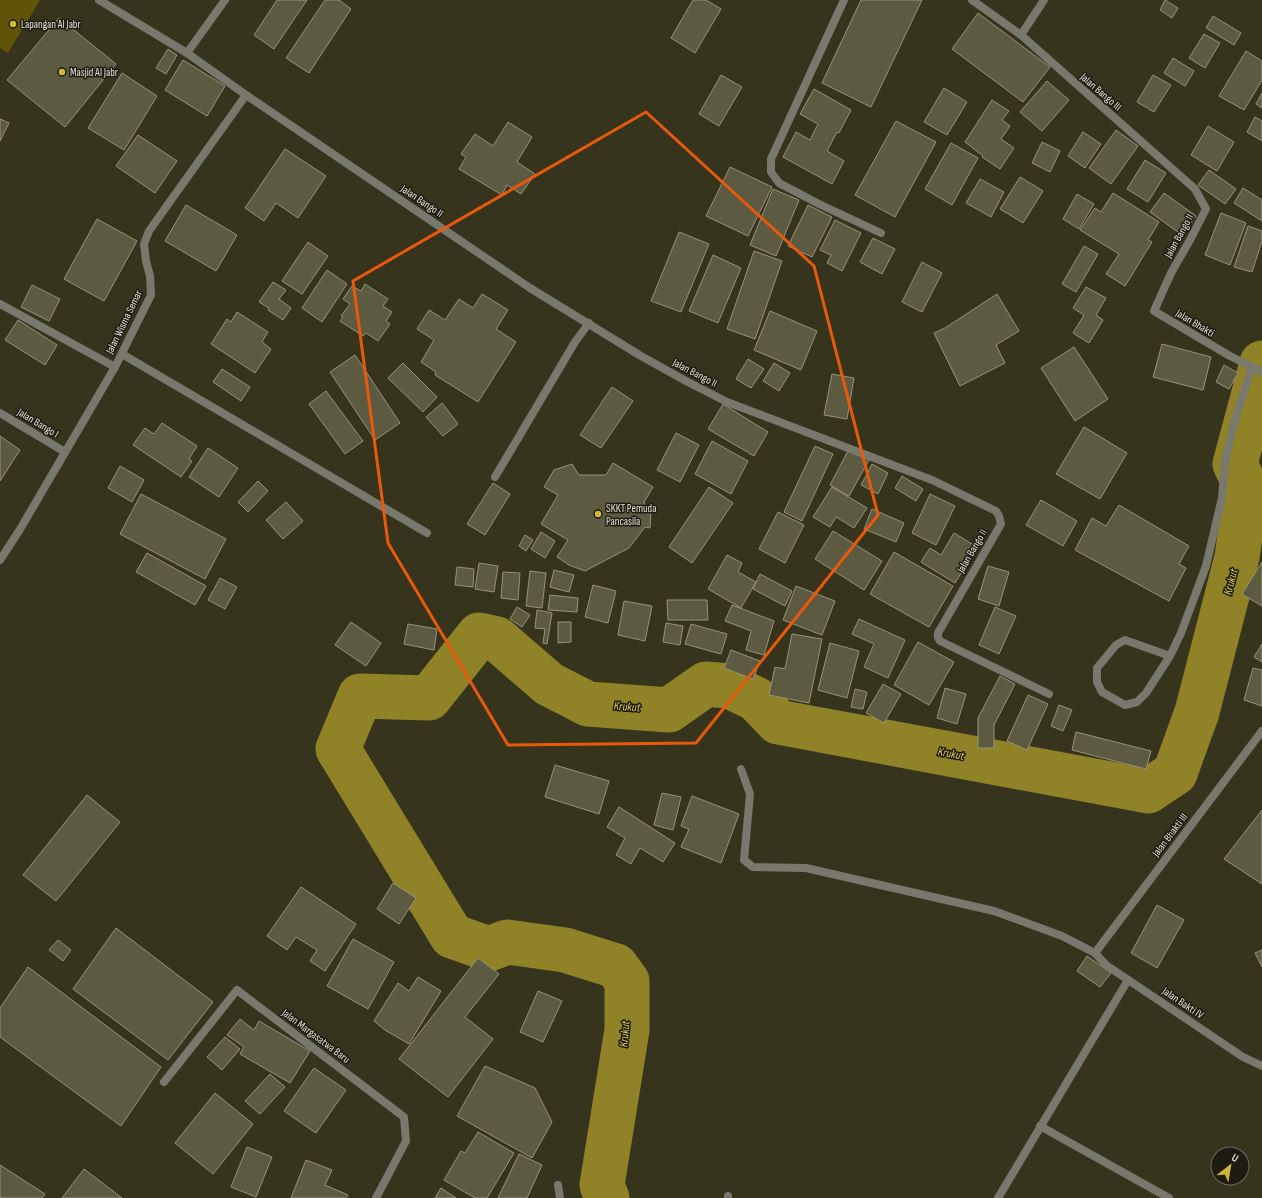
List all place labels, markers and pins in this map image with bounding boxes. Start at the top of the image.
place label: Lapangan Al Jabr [21,18,81,31]
marker: Lapangan Al Jabr [8,19,18,29]
place label: Masjid Al Jabr [70,66,118,79]
marker: Masjid Al Jabr [57,67,67,77]
place label: SKKT Pemuda Pancasila [606,502,656,528]
marker: SKKT Pemuda Pancasila [593,509,603,519]

